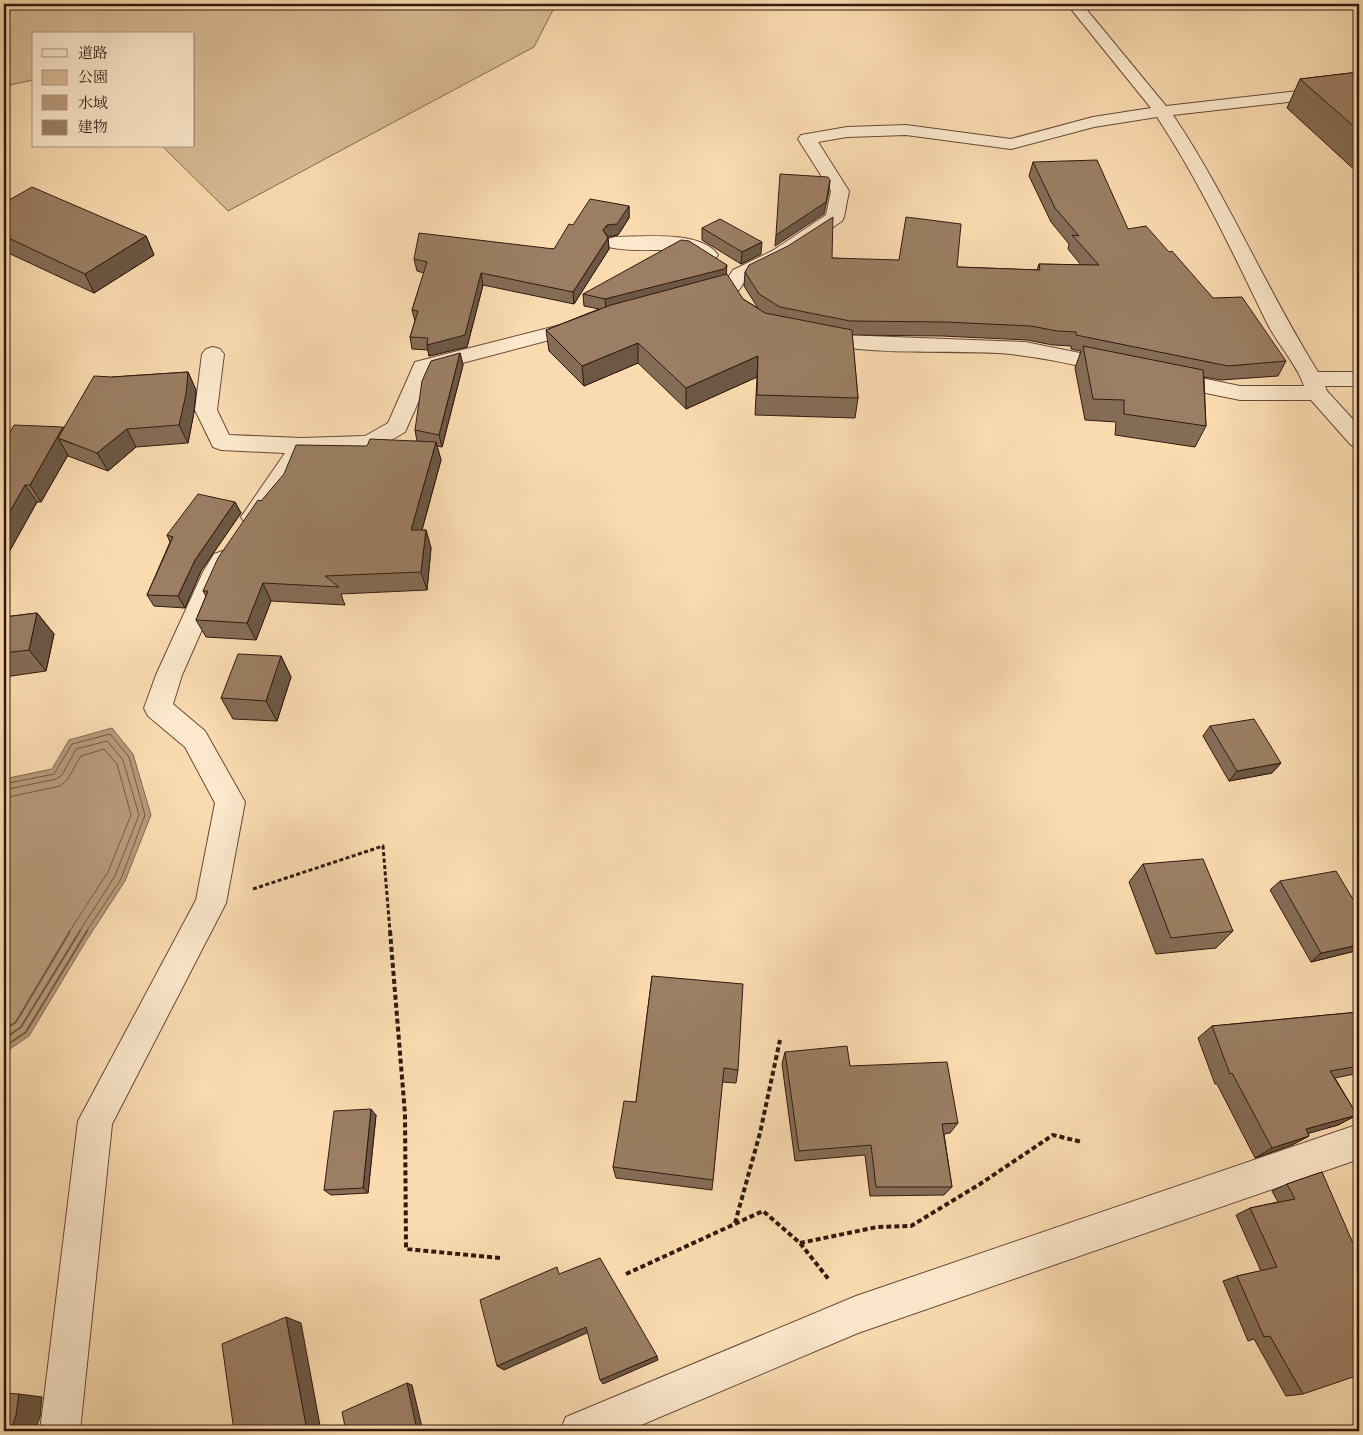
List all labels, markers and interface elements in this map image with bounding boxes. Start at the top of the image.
legend [32,32,195,148]
text: 道路 [78,44,108,63]
text: 公園 [78,68,108,87]
text: 水域 [78,94,108,113]
text: 建物 [78,118,108,137]

